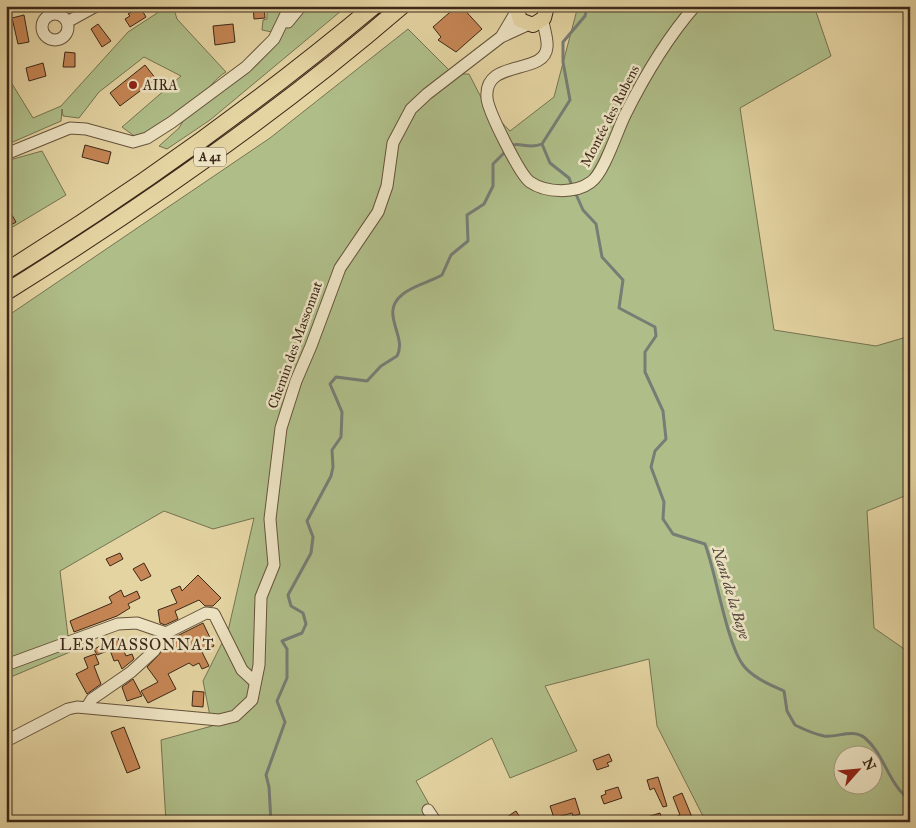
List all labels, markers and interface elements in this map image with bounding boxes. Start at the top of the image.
street label: Montée des Rubens [577,62,643,170]
place label: AIRA [142,77,178,94]
marker: AIRA [127,79,139,91]
road number: A 41 [194,148,226,166]
street label: Chemin des Massonnat [264,279,326,411]
water label: Nant de la Baye [708,544,754,642]
district label: LES MASSONNAT [60,635,214,654]
north arrow [834,746,884,796]
text: N [859,755,879,774]

